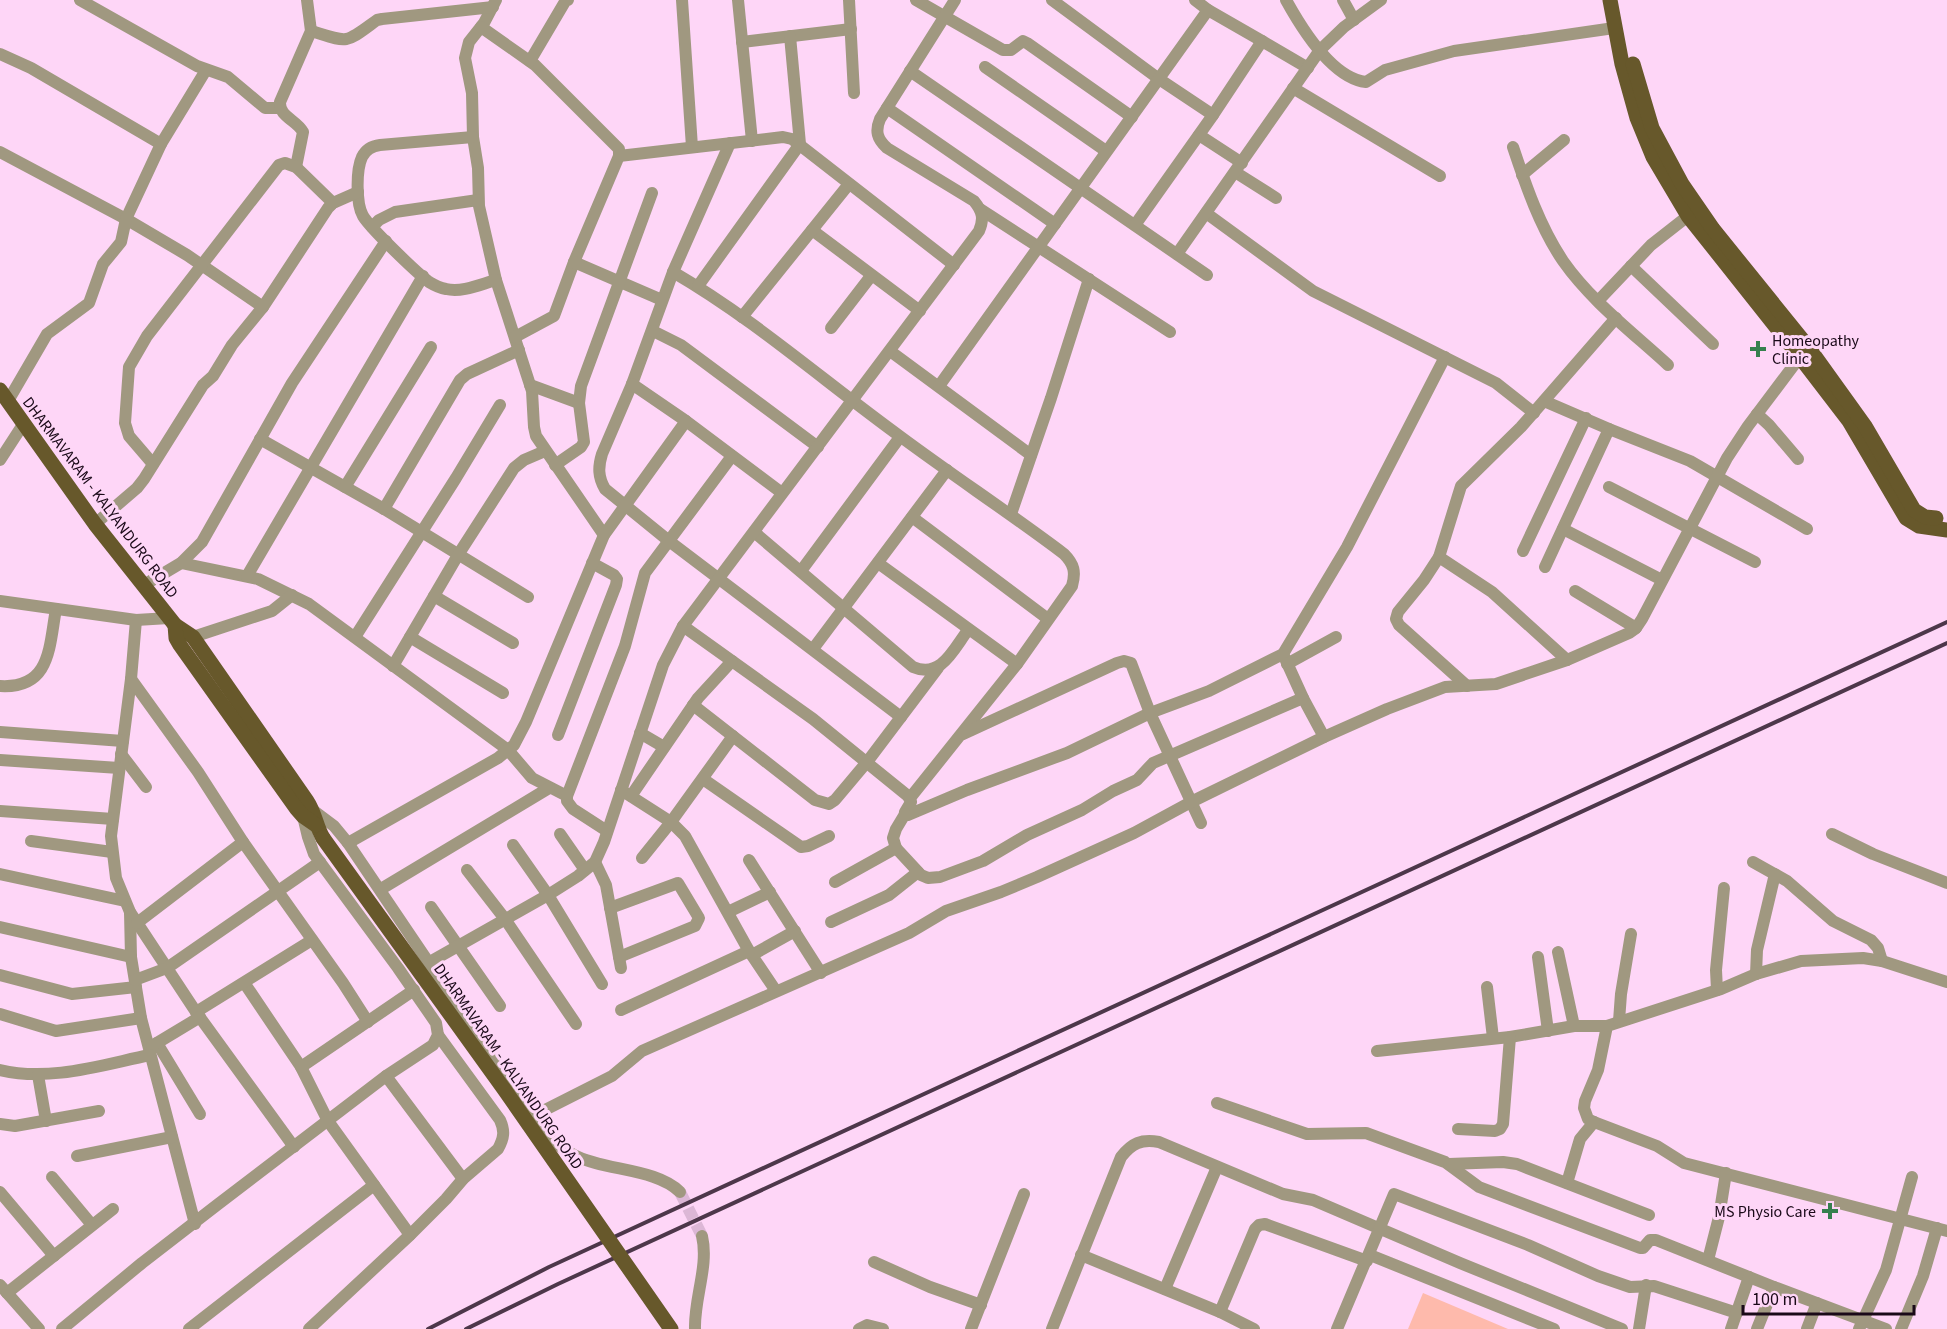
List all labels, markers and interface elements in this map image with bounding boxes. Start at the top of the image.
place label: Homeopathy Clinic [1772,330,1860,370]
marker: Homeopathy Clinic [1749,340,1767,358]
street label: DHARMAVARAM - KALYANDURG ROAD [17,392,183,603]
street label: DHARMAVARAM - KALYANDURG ROAD [428,959,588,1174]
place label: MS Physio Care [1714,1201,1816,1223]
marker: MS Physio Care [1821,1202,1839,1220]
scale bar [1743,1278,1914,1316]
text: 100 m [1752,1287,1797,1312]

